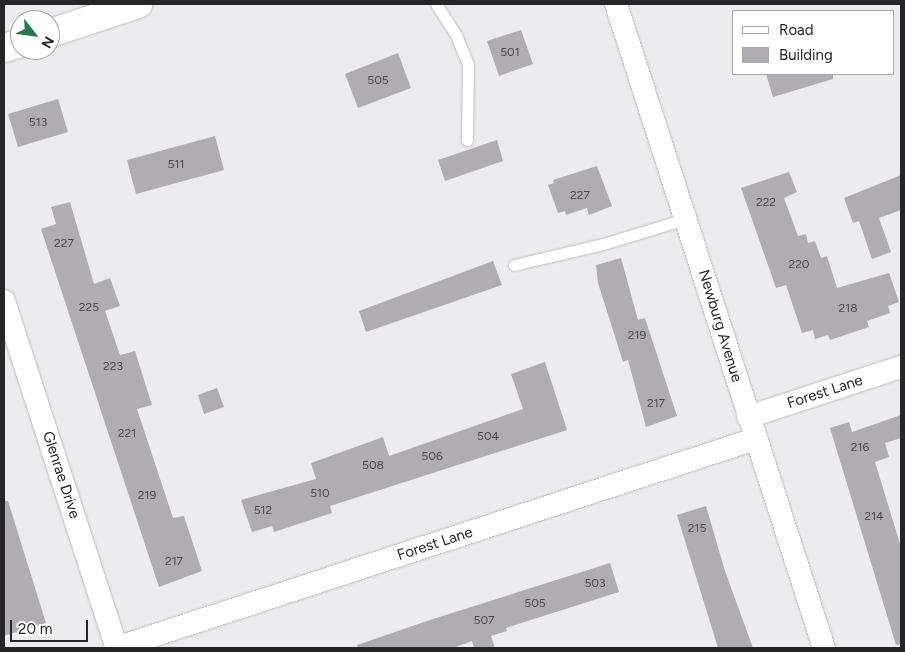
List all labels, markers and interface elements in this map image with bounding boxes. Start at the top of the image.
north arrow [10,10,60,60]
legend [732,10,895,75]
text: Road [779,21,814,39]
text: N [37,33,58,51]
house number: 501 [500,46,520,60]
text: Building [779,46,833,64]
house number: 505 [367,74,389,88]
house number: 513 [29,116,47,130]
house number: 511 [168,158,184,172]
house number: 227 [570,189,590,203]
house number: 222 [756,196,776,210]
house number: 227 [54,237,74,251]
house number: 220 [788,258,810,272]
street label: Newburg Avenue [694,268,746,384]
house number: 225 [79,301,99,315]
house number: 218 [838,302,858,316]
house number: 219 [628,329,646,343]
house number: 223 [103,360,123,374]
street label: Forest Lane [785,371,865,413]
house number: 217 [647,397,665,411]
house number: 221 [118,427,136,441]
street label: Glenrae Drive [38,429,84,521]
house number: 504 [477,430,499,444]
house number: 216 [851,441,869,455]
house number: 506 [421,450,443,464]
house number: 508 [362,459,384,473]
house number: 510 [310,487,330,501]
house number: 219 [138,489,156,503]
house number: 512 [254,504,272,518]
house number: 214 [864,510,884,524]
house number: 215 [688,522,706,536]
street label: Forest Lane [395,523,475,565]
house number: 217 [165,555,183,569]
house number: 503 [584,577,606,591]
house number: 505 [524,597,546,611]
scale bar [12,610,90,642]
house number: 507 [473,614,495,628]
text: 20 m [18,620,52,638]

